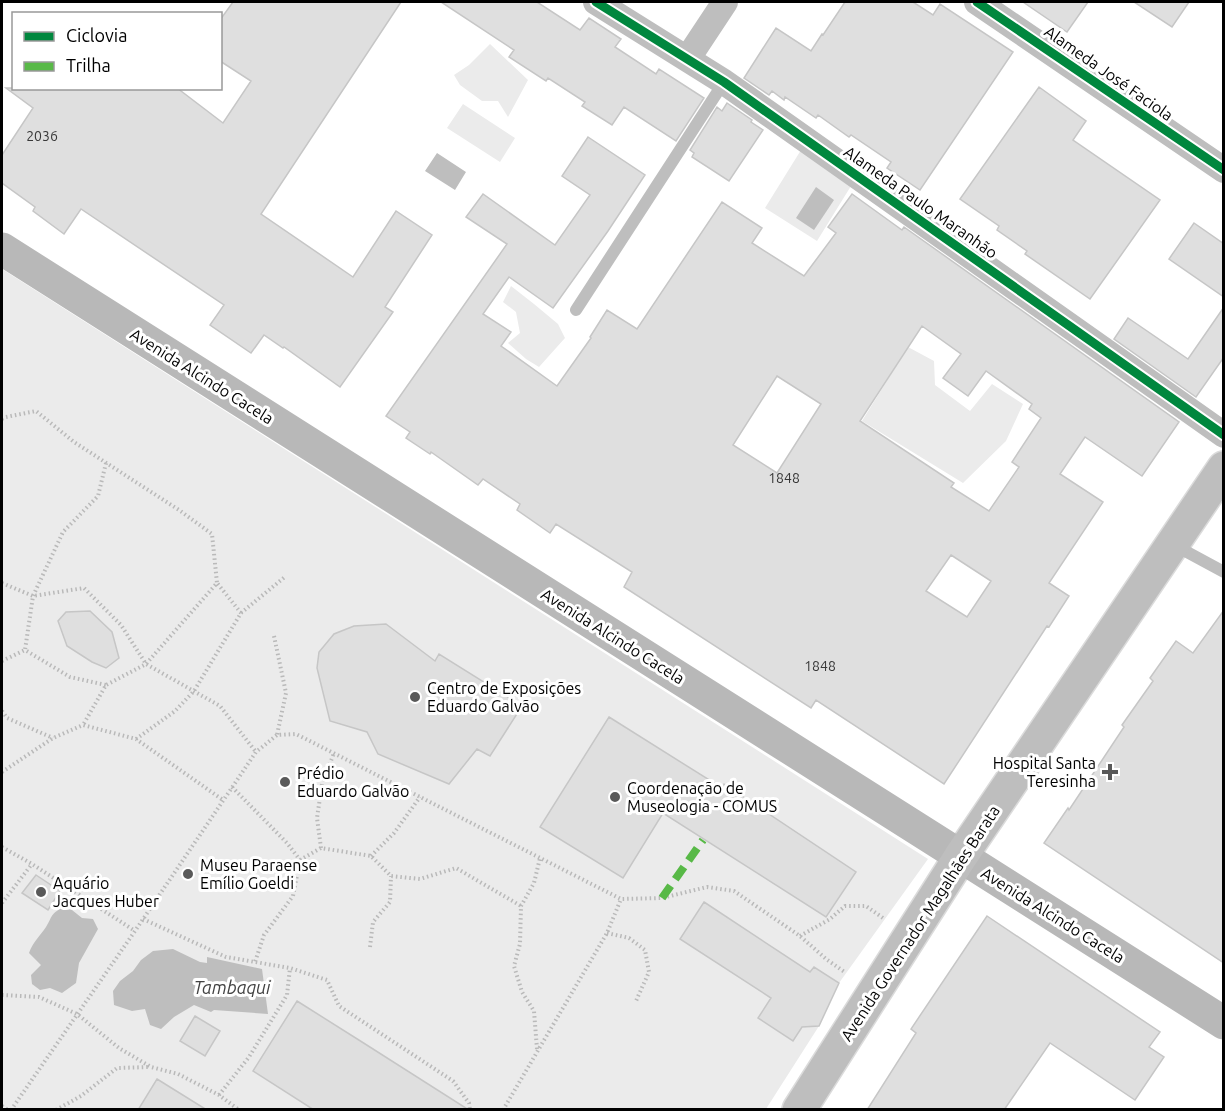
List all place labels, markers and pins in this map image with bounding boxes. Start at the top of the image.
place label: Centro de Exposições Eduardo Galvão [427,679,581,715]
marker: Centro de Exposições Eduardo Galvão [408,690,422,704]
place label: Hospital Santa Teresinha [993,754,1096,790]
marker: Hospital Santa Teresinha [1101,763,1119,781]
place label: Prédio Eduardo Galvão [297,764,409,800]
marker: Prédio Eduardo Galvão [278,775,292,789]
place label: Coordenação de Museologia - COMUS [627,779,777,815]
marker: Coordenação de Museologia - COMUS [608,790,622,804]
place label: Museu Paraense Emílio Goeldi [200,856,317,892]
marker: Museu Paraense Emílio Goeldi [181,867,195,881]
place label: Aquário Jacques Huber [53,874,159,910]
marker: Aquário Jacques Huber [34,885,48,899]

